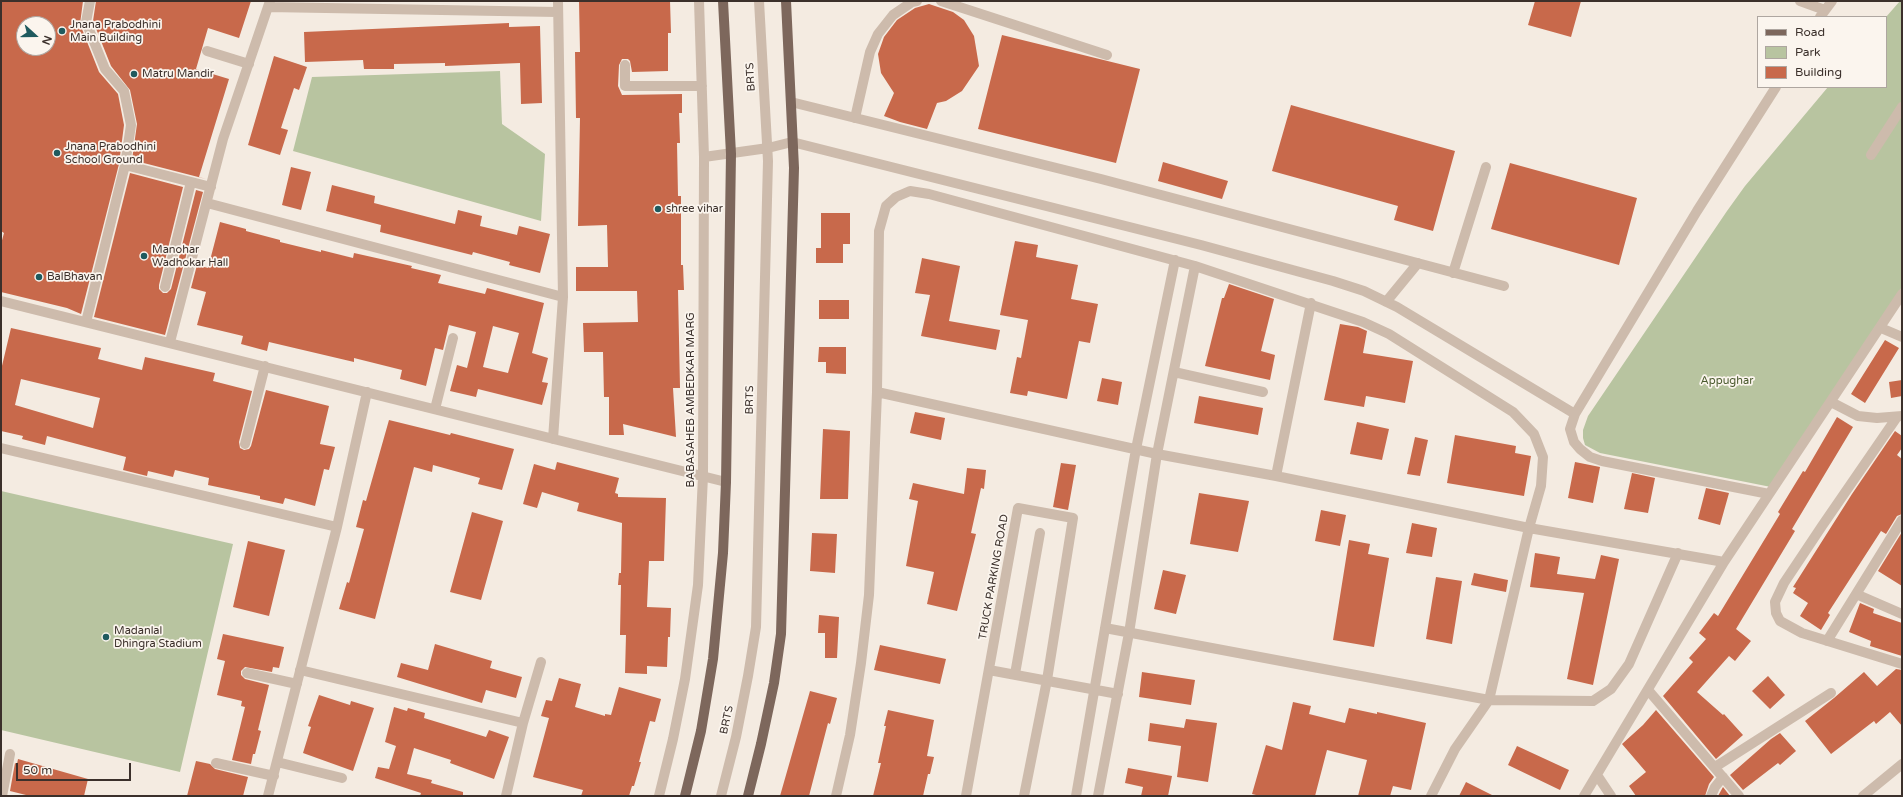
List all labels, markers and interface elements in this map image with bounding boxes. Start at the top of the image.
north arrow [16,16,56,56]
legend [1757,16,1887,88]
place label: Jnana Prabodhini Main Building [70,18,161,44]
text: Road [1795,25,1825,39]
marker: Jnana Prabodhini Main Building [57,26,67,36]
text: N [39,34,54,47]
text: Park [1795,45,1821,59]
street label: BRTS [744,62,758,92]
text: Building [1795,65,1842,79]
place label: Matru Mandir [142,67,214,81]
marker: Matru Mandir [129,69,139,79]
place label: Jnana Prabodhini School Ground [65,140,156,166]
marker: Jnana Prabodhini School Ground [52,148,62,158]
place label: shree vihar [666,202,723,216]
marker: shree vihar [653,204,663,214]
place label: Manohar Wadhokar Hall [152,243,228,269]
marker: Manohar Wadhokar Hall [139,251,149,261]
place label: BalBhavan [47,270,102,284]
marker: BalBhavan [34,272,44,282]
street label: BABASAHEB AMBEDKAR MARG [684,312,698,488]
park label: Appughar [1701,374,1753,388]
street label: BRTS [743,385,757,415]
street label: TRUCK PARKING ROAD [976,513,1012,641]
place label: Madanlal Dhingra Stadium [114,624,202,650]
marker: Madanlal Dhingra Stadium [101,632,111,642]
street label: BRTS [718,704,736,736]
scale bar [18,755,133,781]
text: 50 m [23,763,52,777]

